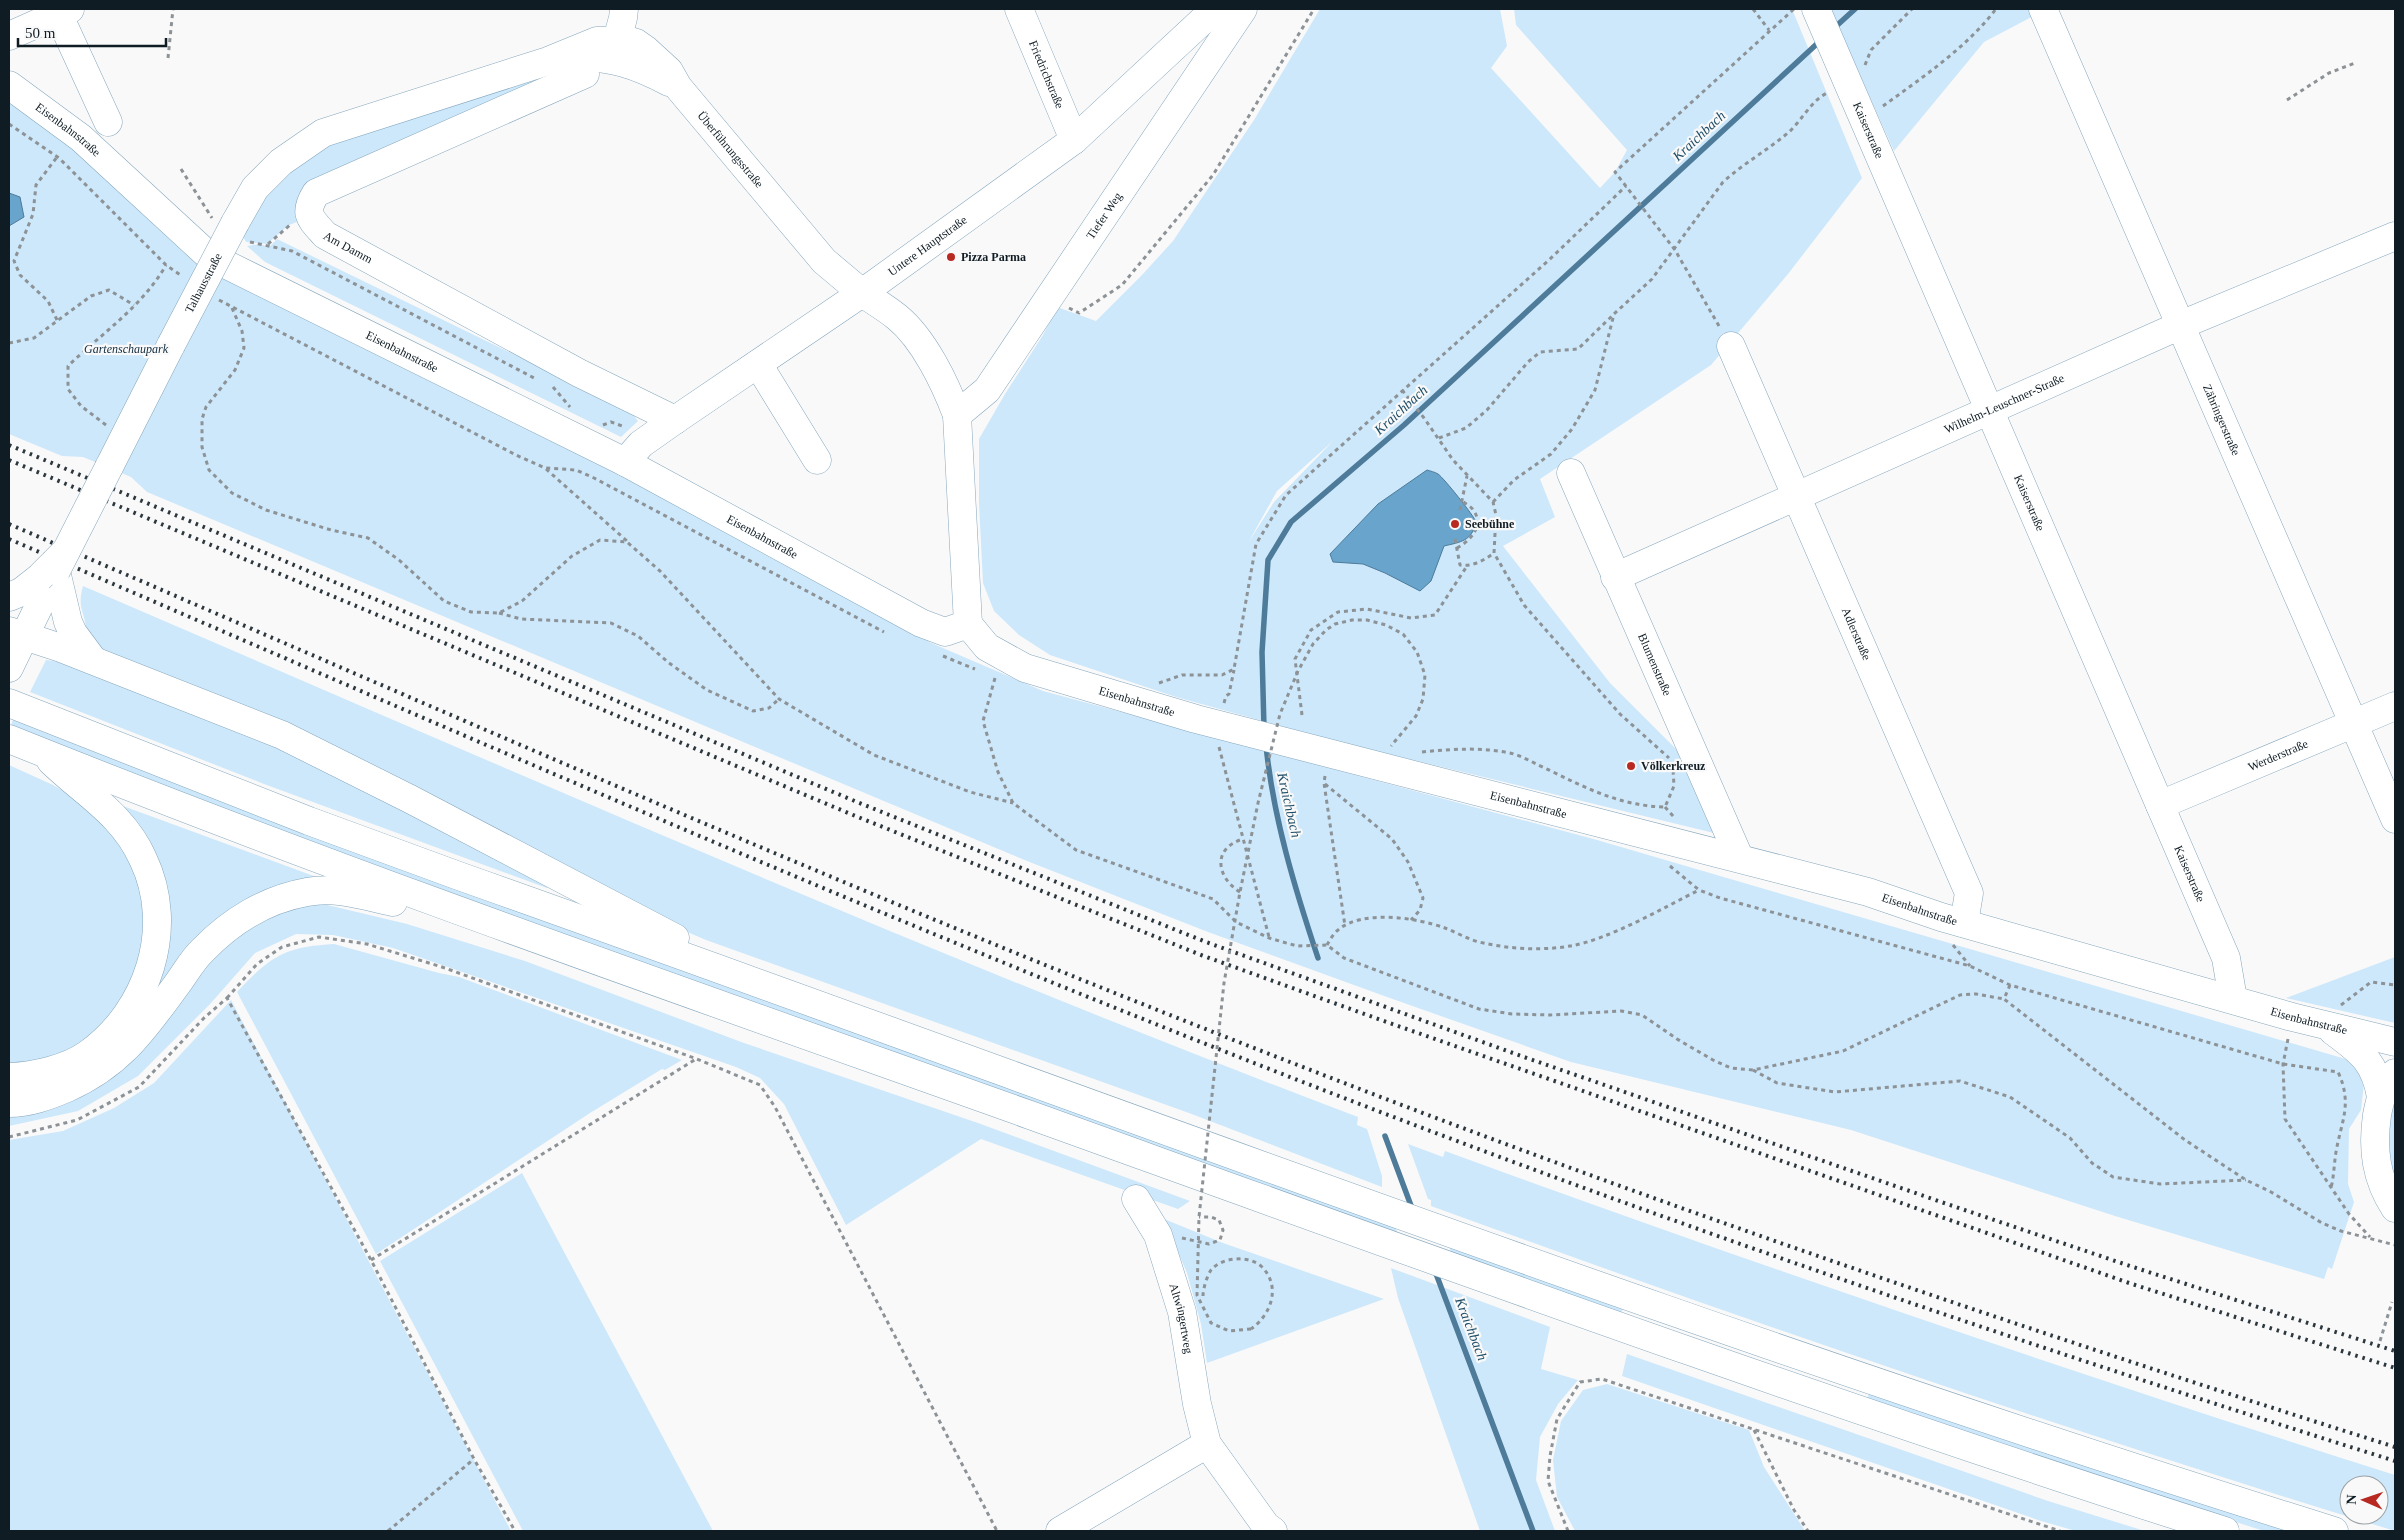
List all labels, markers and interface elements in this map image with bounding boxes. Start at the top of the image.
scale bar [18,15,165,47]
text: 50 m [25,25,56,41]
street label: Friedrichstraße [1026,38,1067,111]
street label: Eisenbahnstraße [33,100,103,159]
street label: Kaiserstraße [1850,100,1887,160]
street label: Überführungsstraße [694,108,766,190]
water label: Kraichbach [1669,108,1728,165]
street label: Tiefer Weg [1083,190,1125,242]
street label: Untere Hauptstraße [885,213,970,279]
street label: Am Damm [321,228,375,267]
place label: Pizza Parma [961,250,1026,264]
street label: Talhausstraße [182,251,225,315]
marker: Pizza Parma [945,251,957,263]
street label: Eisenbahnstraße [364,328,440,375]
park label: Gartenschaupark [84,342,169,356]
street label: Wilhelm-Leuschner-Straße [1942,371,2066,437]
water label: Kraichbach [1371,382,1431,438]
street label: Zähringerstraße [2200,382,2243,458]
street label: Kaiserstraße [2011,473,2048,533]
street label: Eisenbahnstraße [724,512,800,562]
place label: Seebühne [1465,517,1515,531]
marker: Seebühne [1449,518,1461,530]
street label: Adlerstraße [1839,605,1874,662]
street label: Blumenstraße [1635,631,1675,698]
street label: Eisenbahnstraße [1097,683,1177,719]
street label: Werderstraße [2246,736,2310,774]
place label: Völkerkreuz [1641,759,1706,773]
marker: Völkerkreuz [1625,760,1637,772]
water label: Kraichbach [1274,770,1304,839]
street label: Eisenbahnstraße [1489,788,1568,821]
street label: Kaiserstraße [2171,843,2208,904]
street label: Eisenbahnstraße [1880,890,1959,928]
street label: Eisenbahnstraße [2269,1004,2349,1037]
street label: Altwingertweg [1166,1281,1196,1355]
water label: Kraichbach [1452,1295,1490,1363]
north arrow [2339,1475,2389,1525]
text: N [2344,1494,2359,1505]

